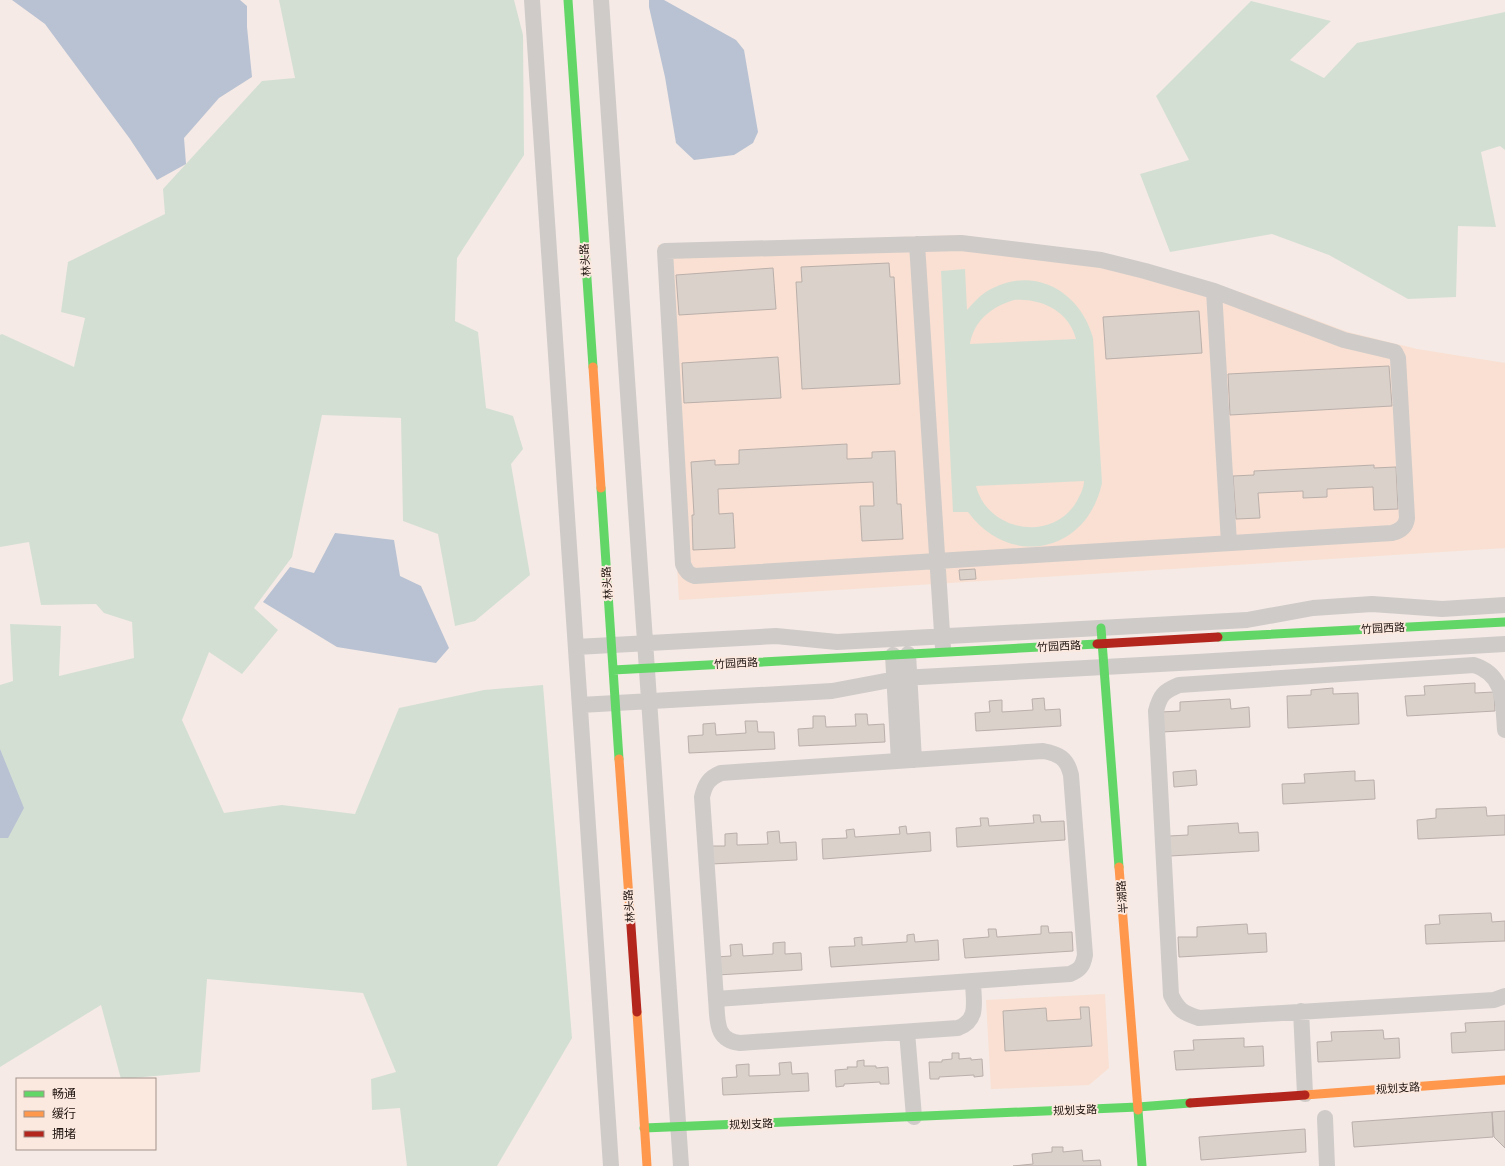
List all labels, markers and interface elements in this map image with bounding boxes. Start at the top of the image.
street label: 林头路 [578,243,592,277]
street label: 林头路 [600,566,614,600]
street label: 竹园西路 [1361,621,1405,635]
street label: 竹园西路 [1037,639,1081,653]
street label: 竹园西路 [714,656,758,670]
street label: 半湖路 [1115,880,1129,914]
street label: 林头路 [622,889,636,923]
legend [16,1078,156,1150]
street label: 规划支路 [1376,1080,1420,1096]
text: 畅通 [52,1087,76,1100]
street label: 规划支路 [1053,1103,1097,1117]
text: 缓行 [52,1107,76,1120]
street label: 规划支路 [729,1117,773,1131]
text: 拥堵 [52,1128,76,1140]

